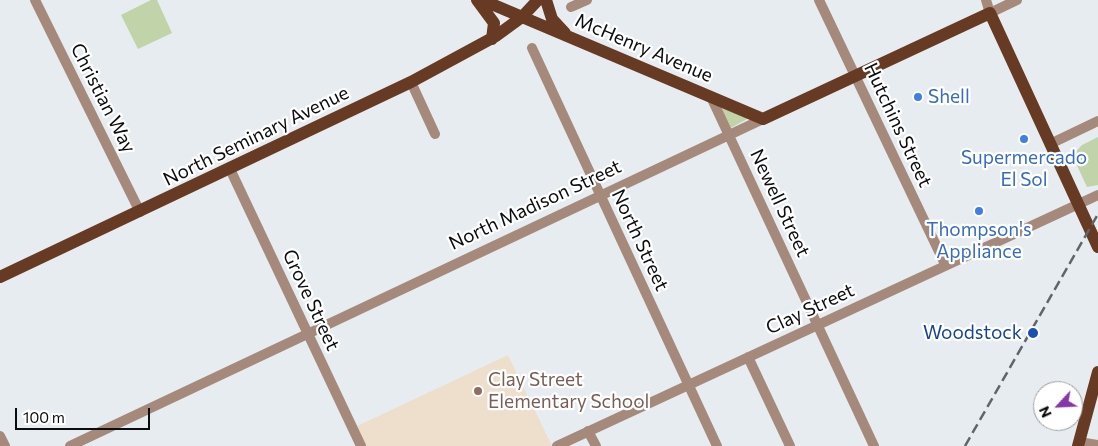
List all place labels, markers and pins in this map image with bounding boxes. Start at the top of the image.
place label: Shell [928,86,970,108]
marker: Shell [912,91,924,103]
marker: Supermercado El Sol [1018,133,1030,145]
place label: Supermercado El Sol [961,147,1087,191]
marker: Thompson's Appliance [973,205,985,217]
place label: Thompson's Appliance [926,219,1032,263]
place label: Woodstock [923,322,1022,344]
marker: Woodstock [1026,326,1040,340]
place label: Clay Street Elementary School [488,369,649,413]
marker: Clay Street Elementary School [472,385,484,397]

